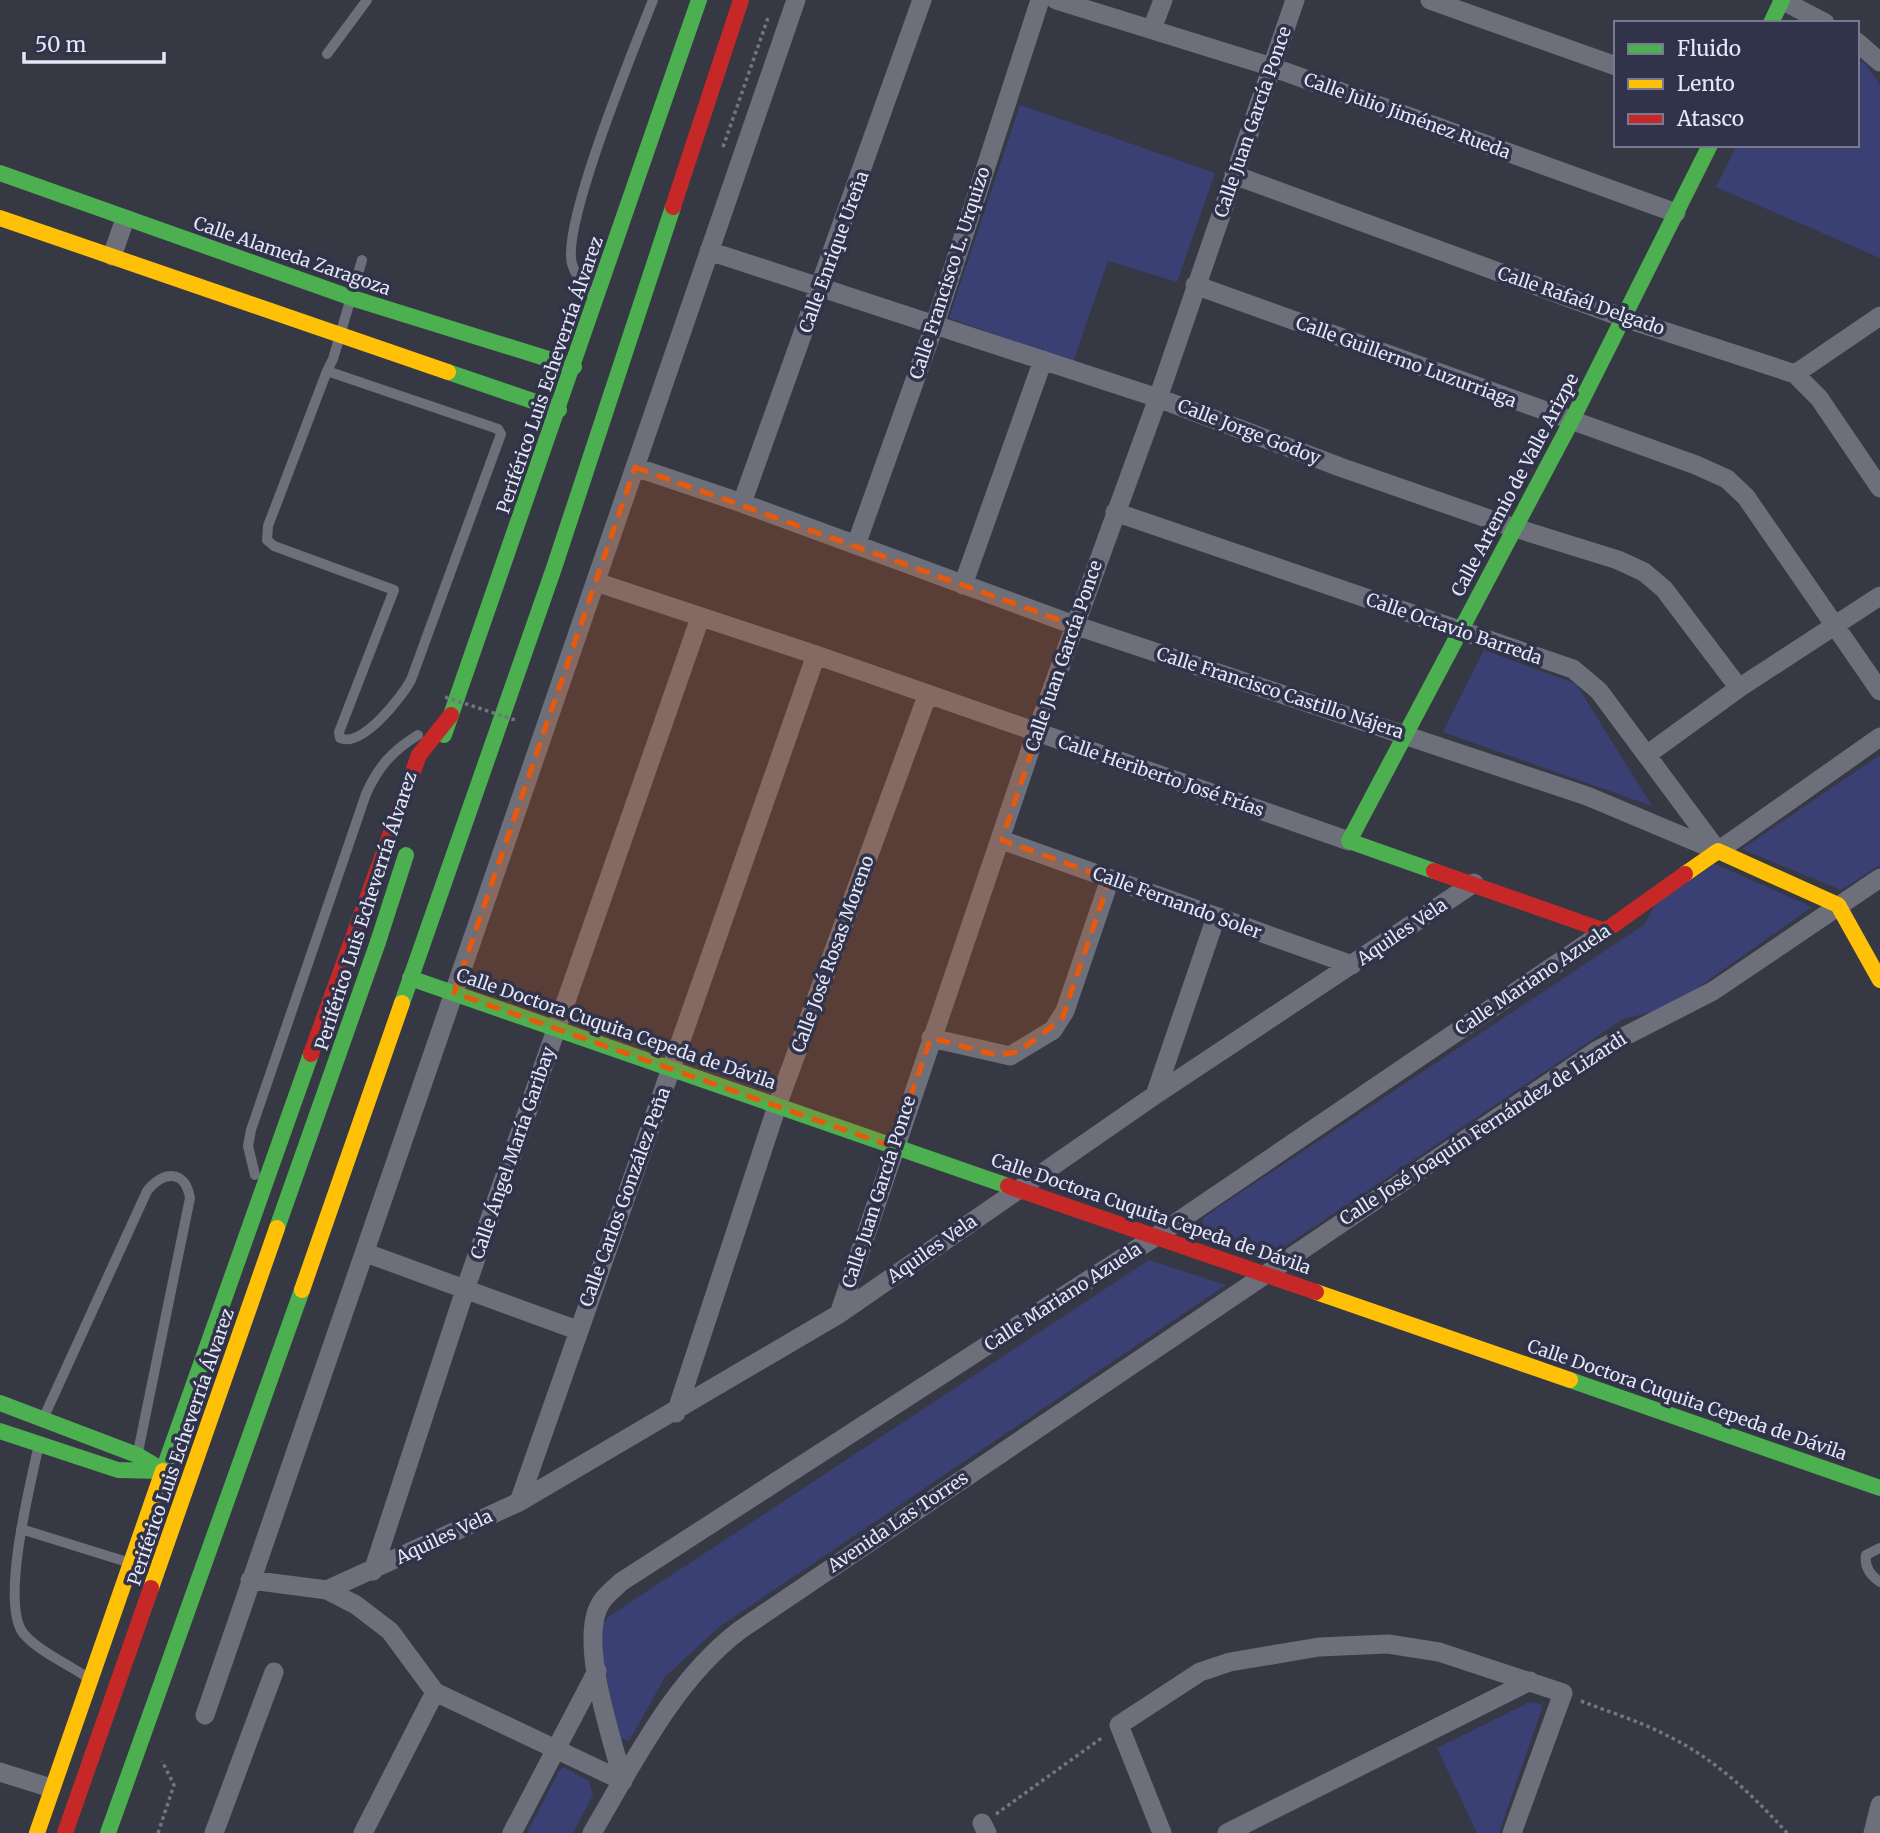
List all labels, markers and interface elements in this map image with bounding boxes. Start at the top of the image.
scale bar [24,21,164,65]
legend [1614,21,1859,147]
street label: Calle Juan García Ponce [1209,23,1296,220]
text: 50 m [35,31,86,58]
text: Fluido [1677,35,1741,62]
street label: Calle Julio Jiménez Rueda [1301,67,1514,164]
text: Lento [1677,70,1735,97]
text: Atasco [1676,105,1744,132]
street label: Calle Francisco L. Urquizo [904,164,995,382]
street label: Calle Enrique Ureña [794,167,874,336]
street label: Calle Alameda Zaragoza [191,211,394,300]
street label: Periférico Luis Echeverría Álvarez [491,233,608,516]
street label: Calle Rafaél Delgado [1495,261,1668,340]
street label: Calle Guillermo Luzurriaga [1293,311,1520,412]
street label: Calle Artemio de Valle Arizpe [1446,369,1583,600]
street label: Calle Jorge Godoy [1174,394,1324,470]
street label: Calle Juan García Ponce [1020,557,1107,754]
street label: Calle Octavio Barreda [1363,588,1546,670]
street label: Calle Francisco Castillo Nájera [1154,642,1407,744]
street label: Calle Heriberto José Frías [1055,729,1267,822]
street label: Periférico Luis Echeverría Álvarez [310,769,422,1053]
street label: Calle José Rosas Moreno [786,852,879,1056]
street label: Calle Fernando Soler [1090,861,1265,944]
street label: Aquiles Vela [1351,893,1452,971]
street label: Calle Mariano Azuela [1451,919,1615,1040]
street label: Calle Doctora Cuquita Cepeda de Dávila [453,963,779,1094]
street label: Calle José Joaquín Fernández de Lizardi [1335,1027,1631,1230]
street label: Calle Ángel María Garibay [465,1043,560,1262]
street label: Calle Carlos González Peña [574,1084,675,1310]
street label: Calle Juan García Ponce [837,1093,920,1291]
street label: Calle Doctora Cuquita Cepeda de Dávila [988,1148,1314,1279]
street label: Aquiles Vela [882,1209,981,1288]
street label: Calle Mariano Azuela [980,1237,1146,1356]
street label: Periférico Luis Echeverría Álvarez [122,1305,239,1588]
street label: Calle Doctora Cuquita Cepeda de Dávila [1524,1334,1850,1465]
street label: Avenida Las Torres [822,1466,973,1578]
street label: Aquiles Vela [391,1504,496,1569]

